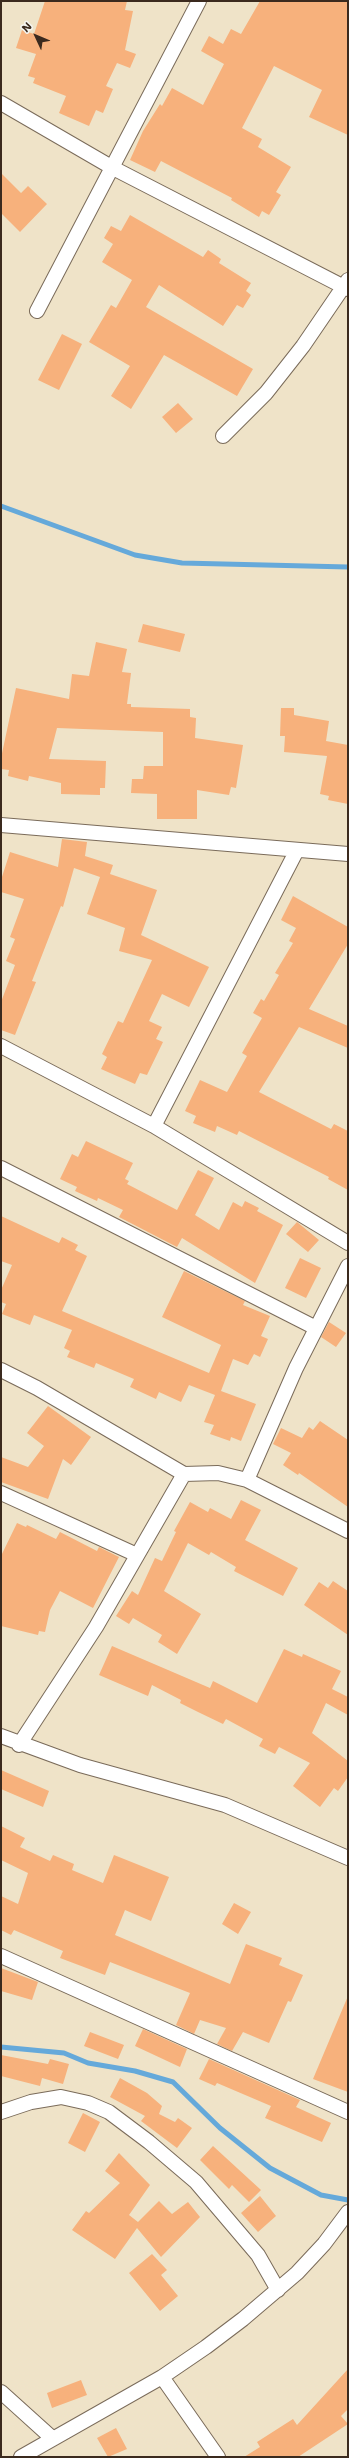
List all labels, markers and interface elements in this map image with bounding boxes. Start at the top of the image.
north arrow [16,16,56,56]
text: N [19,19,35,36]

